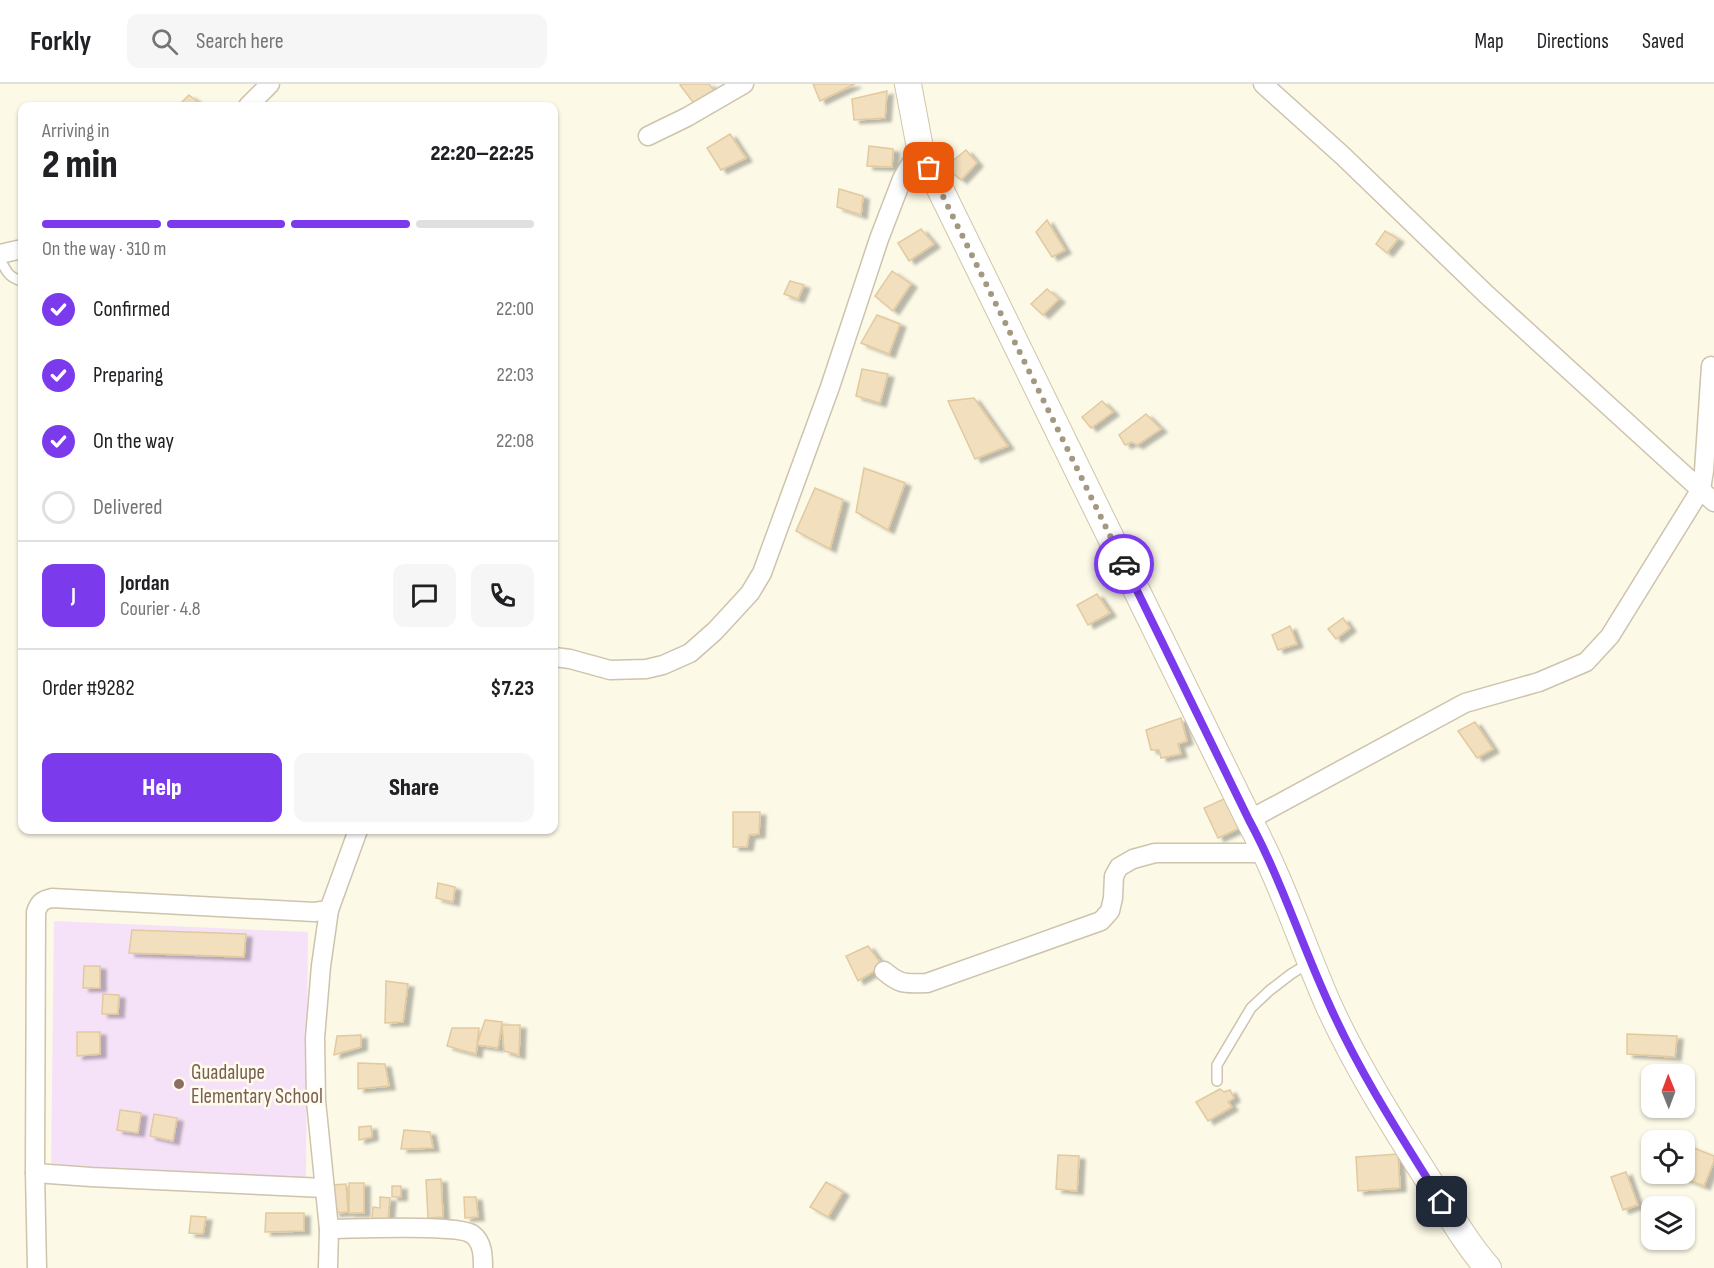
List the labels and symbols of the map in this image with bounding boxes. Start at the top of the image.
pin [903,142,954,193]
courier [1094,534,1154,594]
place label: Guadalupe Elementary School [191,1060,323,1109]
north arrow [1641,1064,1695,1118]
marker: Guadalupe Elementary School [172,1077,186,1091]
pin [1416,1176,1467,1227]

